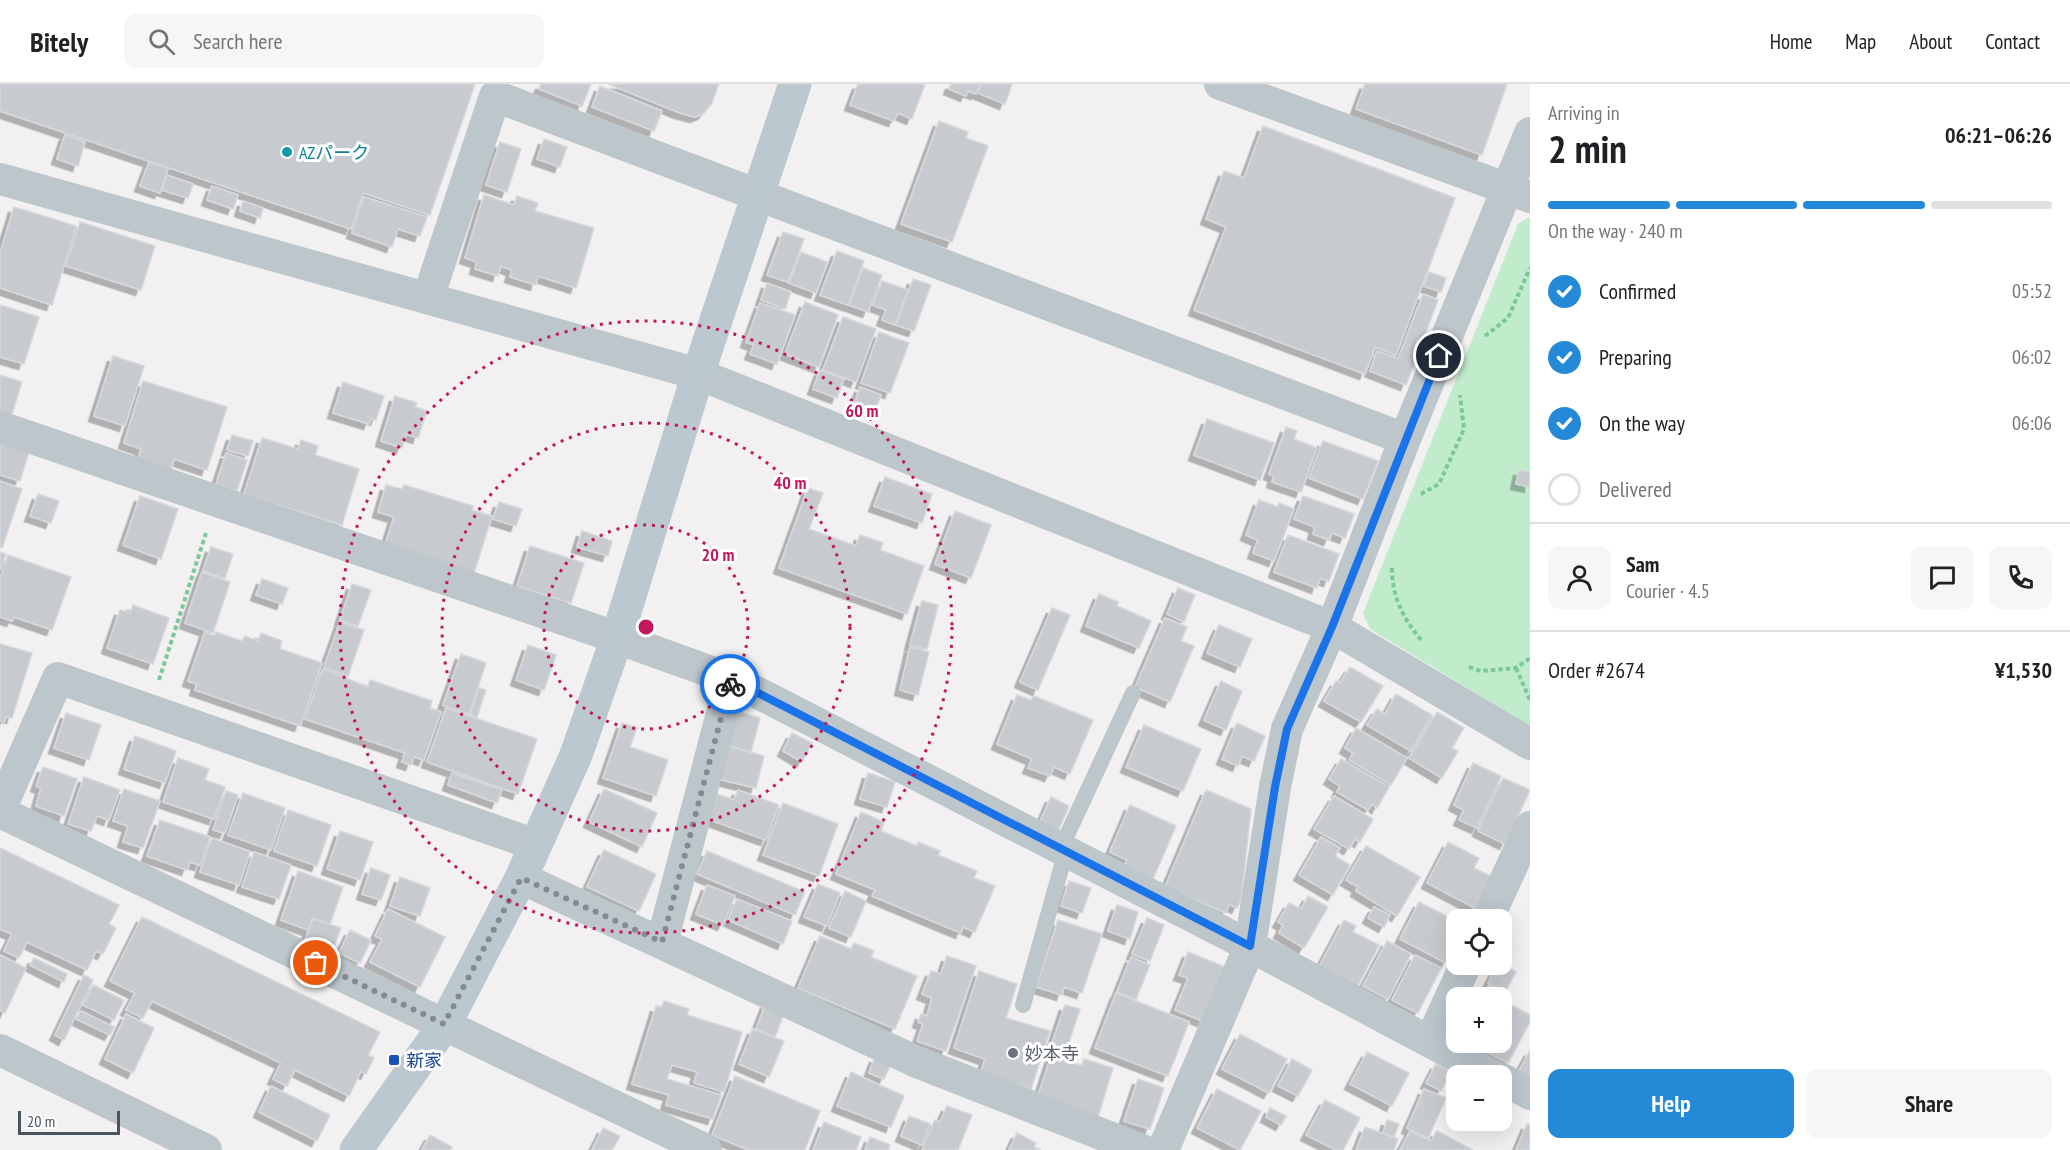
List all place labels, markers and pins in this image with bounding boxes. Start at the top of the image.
place label: AZパーク [299,141,369,164]
marker: AZパーク [280,145,294,159]
pin [1413,330,1464,381]
centre of rings [636,617,656,637]
pin [290,937,341,988]
place label: 妙本寺 [1025,1042,1079,1065]
marker: 妙本寺 [1006,1046,1020,1060]
place label: 新家 [406,1049,442,1072]
marker: 新家 [387,1053,401,1067]

